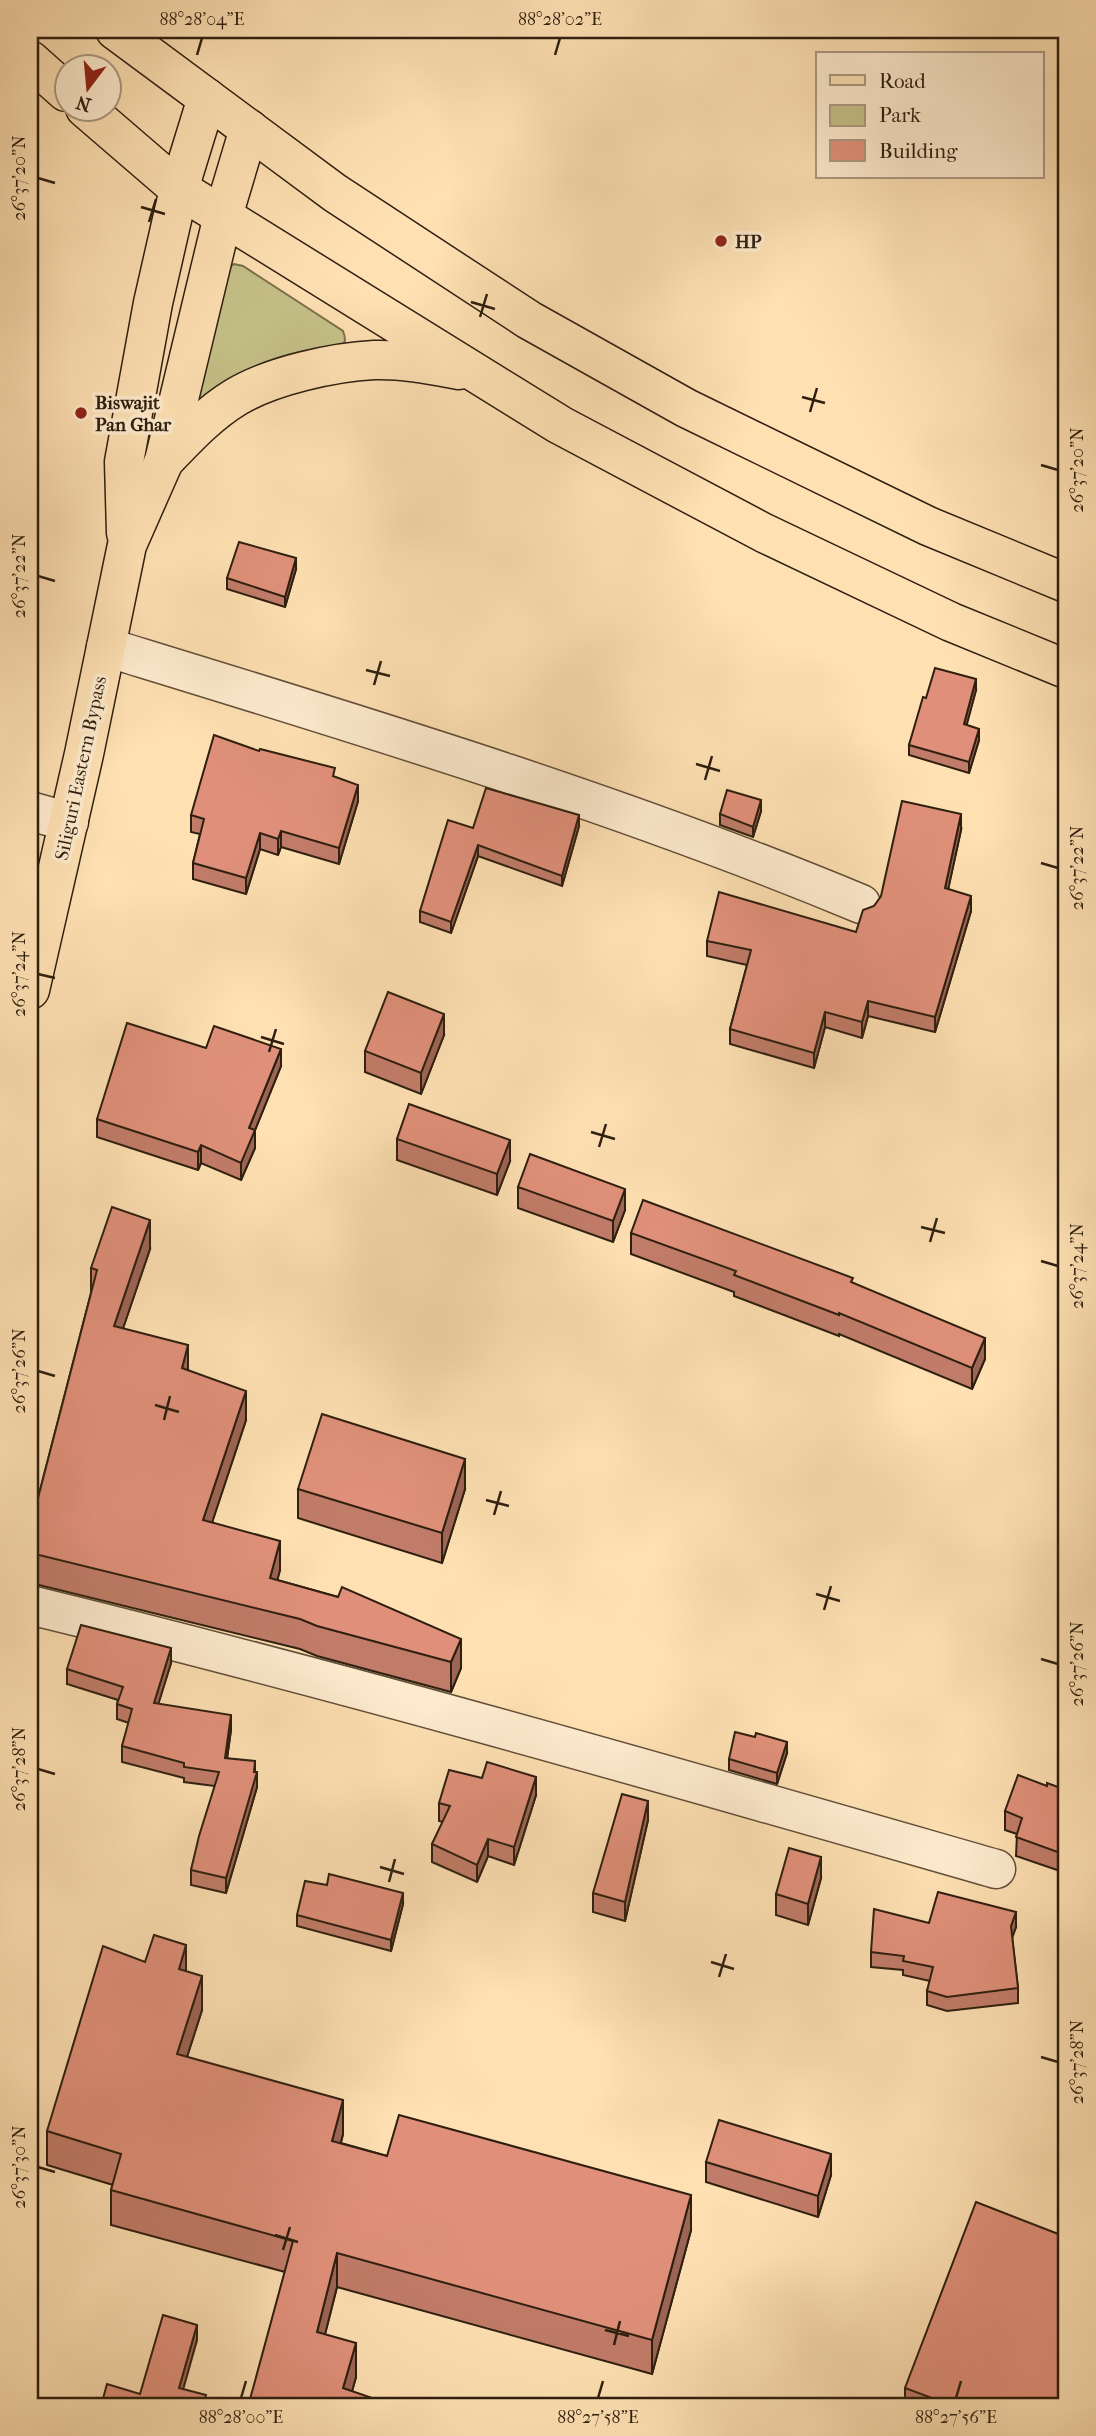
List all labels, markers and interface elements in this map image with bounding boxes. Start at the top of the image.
text: 88°28'04"E [159,9,245,30]
text: 88°28'02"E [518,9,602,30]
north arrow [52,52,122,122]
legend [816,52,1044,178]
text: Road [879,69,926,93]
text: N [73,91,94,116]
text: Park [879,103,921,127]
text: 26°37'20"N [9,135,30,221]
text: Building [879,139,958,163]
place label: HP [735,231,762,253]
marker: HP [713,233,729,249]
place label: Biswajit Pan Ghar [95,392,172,436]
marker: Biswajit Pan Ghar [73,405,89,421]
text: 26°37'20"N [1067,427,1088,513]
text: 26°37'22"N [9,533,30,618]
street label: Siliguri Eastern Bypass [51,674,111,862]
text: 26°37'22"N [1067,825,1088,910]
text: 26°37'24"N [9,931,30,1017]
text: 26°37'24"N [1067,1223,1088,1309]
text: 26°37'26"N [9,1328,30,1414]
text: 26°37'26"N [1067,1621,1088,1707]
text: 26°37'28"N [9,1726,30,1811]
text: 26°37'28"N [1067,2019,1088,2104]
text: 26°37'30"N [9,2125,30,2209]
text: 88°28'00"E [199,2407,283,2428]
text: 88°27'58"E [557,2407,639,2428]
text: 88°27'56"E [915,2407,997,2428]

